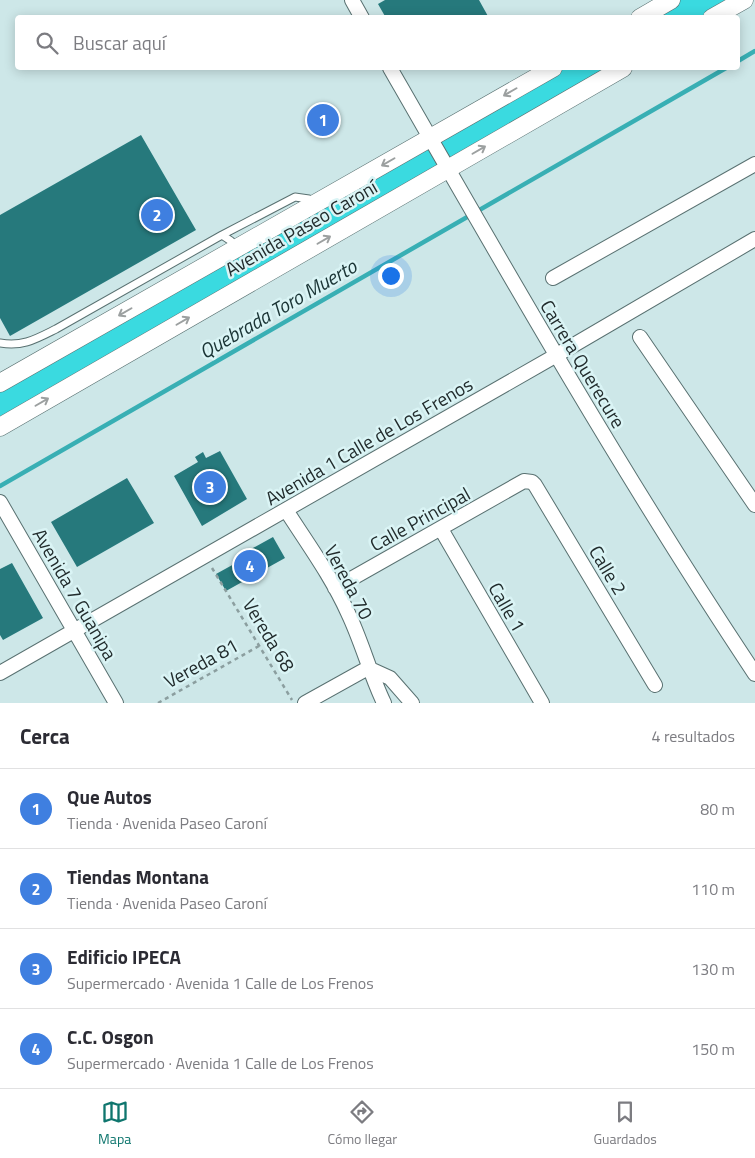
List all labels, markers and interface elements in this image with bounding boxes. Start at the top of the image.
search box [15,15,740,70]
text: Buscar aquí [73,28,166,57]
icon: search [33,29,61,57]
one-way arrow [504,87,518,97]
pin: 1 [307,101,339,139]
one-way arrow [472,144,486,154]
one-way arrow [381,158,396,167]
street label: Avenida Paseo Caroní [219,171,384,283]
pin: 2 [141,196,173,234]
one-way arrow [316,234,330,244]
water label: Quebrada Toro Muerto [193,250,363,366]
your location [378,263,404,289]
street label: Carrera Querecure [534,294,633,433]
one-way arrow [118,307,133,317]
one-way arrow [175,316,190,326]
street label: Avenida 1 Calle de Los Frenos [260,369,478,512]
one-way arrow [35,397,49,407]
pin: 3 [194,468,226,506]
street label: Calle Principal [364,479,475,558]
street label: Avenida 7 Guanipa [26,523,125,665]
street label: Vereda 70 [318,539,381,624]
street label: Calle 2 [582,540,635,600]
pin: 4 [234,547,266,585]
street label: Calle 1 [482,577,533,637]
street label: Vereda 68 [236,593,303,677]
street label: Vereda 81 [158,630,243,695]
text: Cerca [20,720,70,752]
text: 4 resultados [651,724,735,748]
text: Que Autos [67,782,152,811]
text: 1 [32,797,40,821]
text: 80 m [700,797,735,821]
text: Tienda · Avenida Paseo Caroní [67,811,267,835]
text: Tiendas Montana [67,862,209,891]
text: 2 [32,877,40,901]
text: 110 m [691,877,735,901]
text: Tienda · Avenida Paseo Caroní [67,891,267,915]
text: Edificio IPECA [67,942,181,971]
text: 3 [32,957,40,981]
text: 130 m [691,957,735,981]
text: Supermercado · Avenida 1 Calle de Los Frenos [67,971,374,995]
text: C.C. Osgon [67,1022,154,1051]
text: 4 [32,1037,40,1061]
text: 150 m [691,1037,735,1061]
text: Supermercado · Avenida 1 Calle de Los Frenos [67,1051,374,1075]
tab: Mapa [98,1098,131,1149]
tab: Cómo llegar [328,1098,397,1149]
tab: Guardados [593,1098,657,1149]

